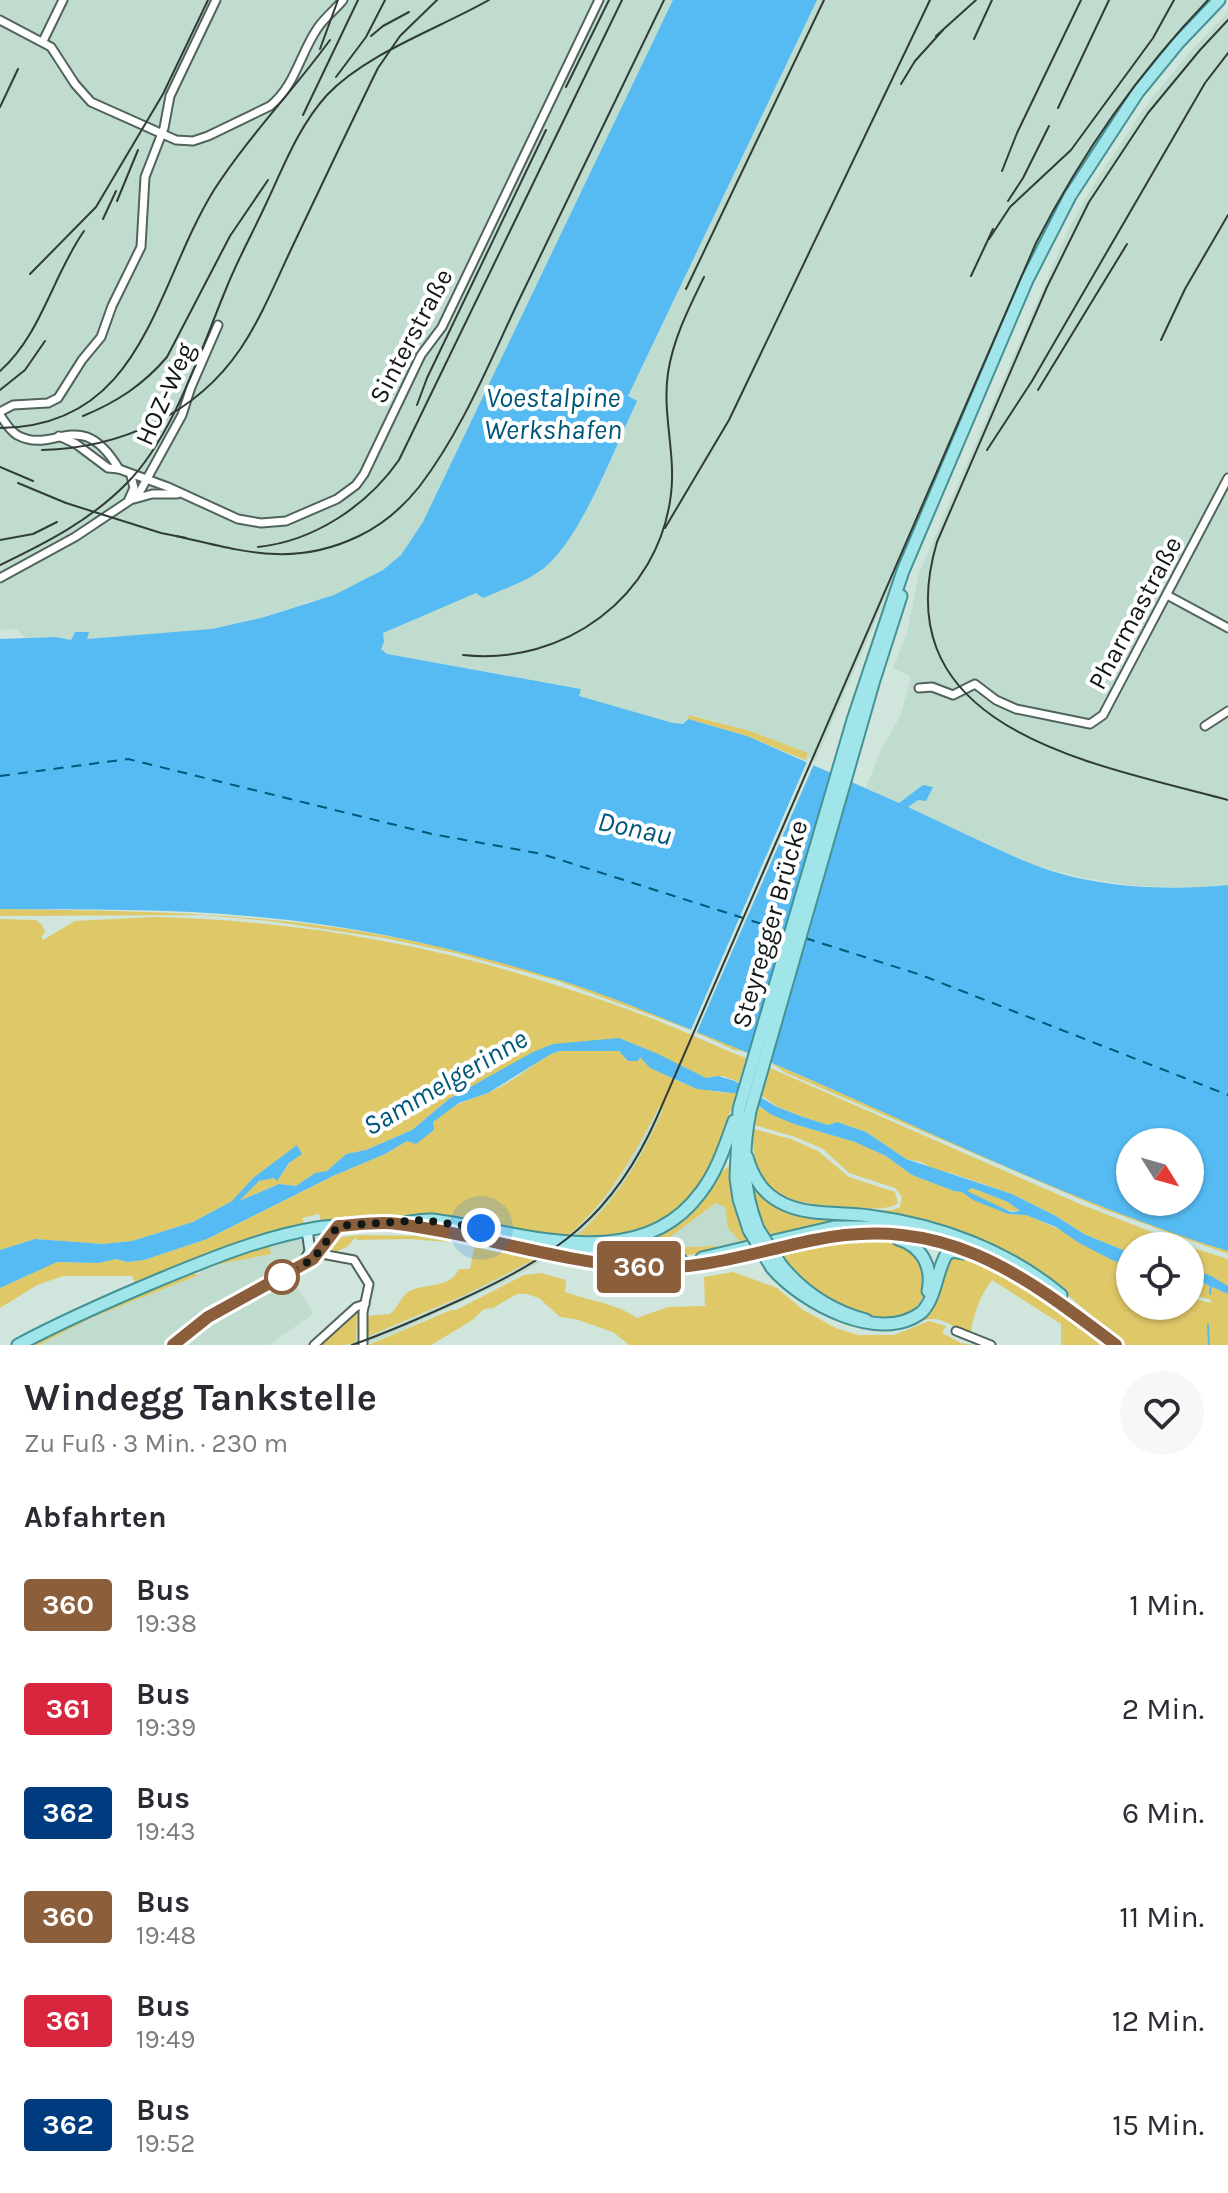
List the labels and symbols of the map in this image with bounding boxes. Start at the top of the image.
street label: Sinterstraße [363,263,459,409]
street label: HOZ-Weg [129,338,201,450]
water label: Voestalpine Werkshafen [484,381,622,446]
street label: Pharmastraße [1082,531,1188,695]
water label: Donau [595,804,675,852]
street label: Steyregger Brücke [726,817,814,1031]
water label: Sammelgerinne [357,1022,533,1142]
north arrow [1116,1128,1204,1216]
your location [461,1208,501,1248]
line badge: 360 [593,1241,685,1293]
unlabelled marker [265,1260,299,1294]

